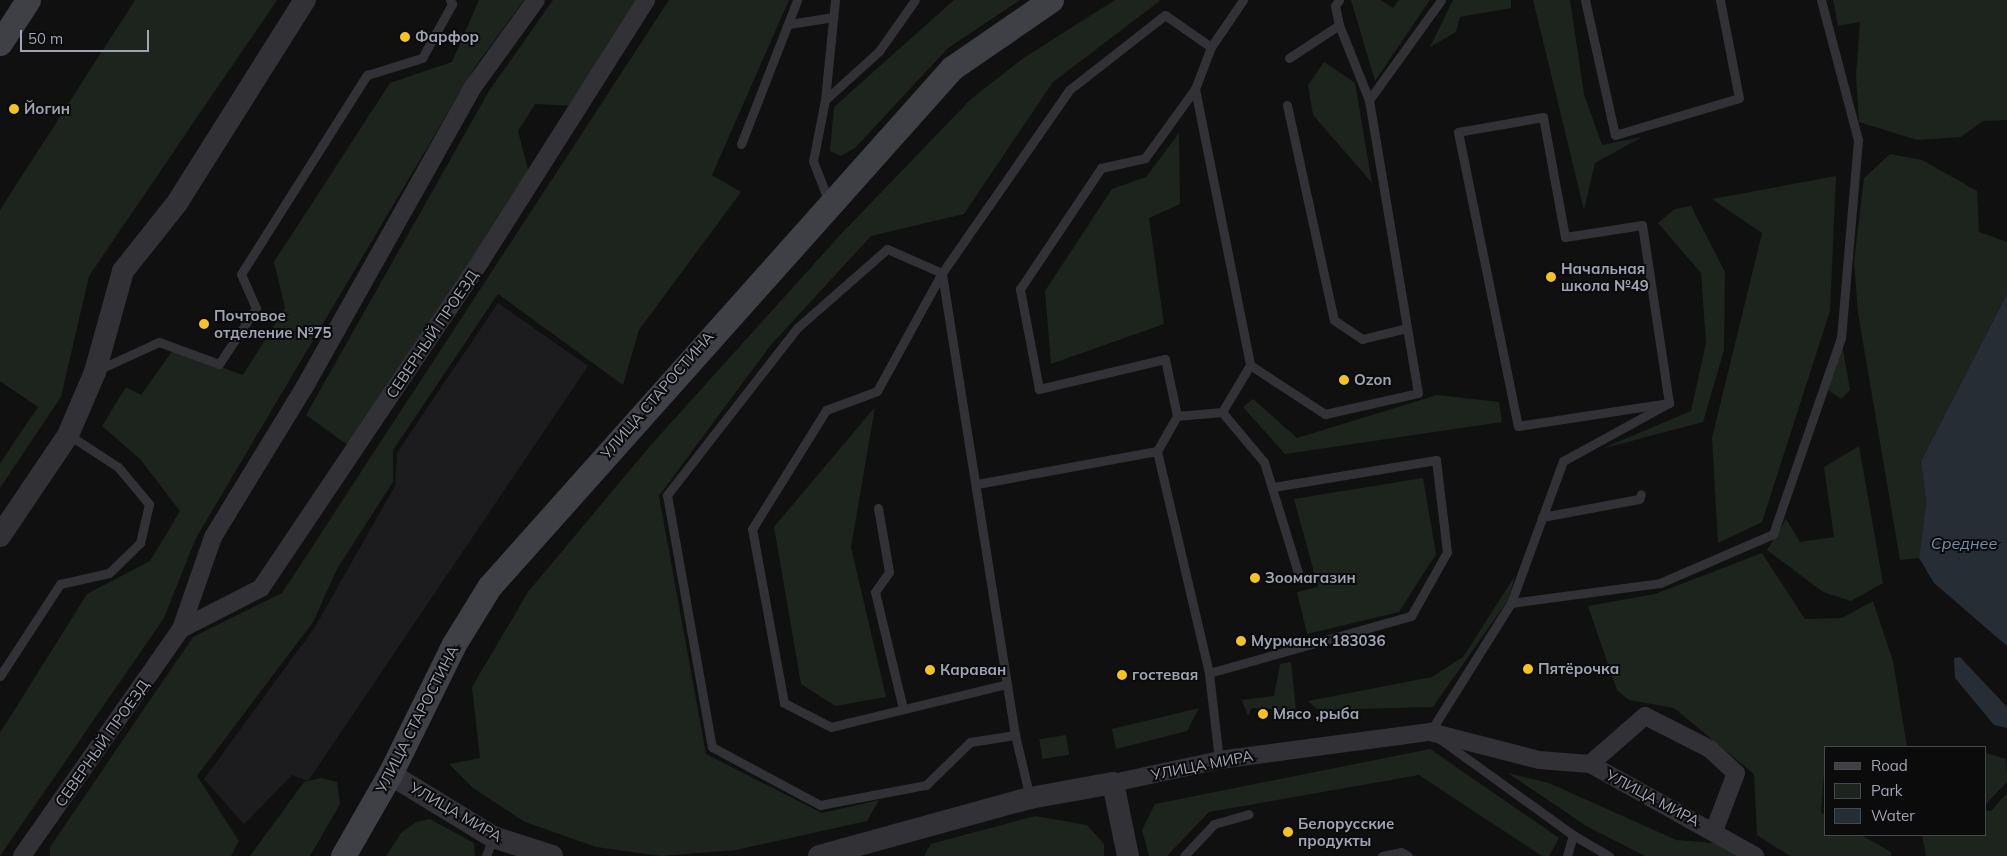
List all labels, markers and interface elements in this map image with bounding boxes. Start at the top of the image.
scale bar [22,20,151,52]
place label: Фарфор [415,28,479,46]
text: 50 m [28,29,63,48]
marker: Фарфор [399,31,411,43]
place label: Йогин [24,100,70,118]
marker: Йогин [8,103,20,115]
place label: Начальная школа №49 [1561,259,1649,294]
street label: СЕВЕРНЫЙ ПРОЕЗД [382,266,482,402]
marker: Начальная школа №49 [1545,271,1557,283]
place label: Почтовое отделение №75 [214,306,331,341]
marker: Почтовое отделение №75 [198,318,210,330]
street label: УЛИЦА СТАРОСТИНА [597,328,717,462]
place label: Ozon [1354,371,1391,389]
marker: Ozon [1338,374,1350,386]
water label: Среднее [1931,533,1997,553]
place label: Зоомагазин [1265,569,1356,587]
marker: Зоомагазин [1249,572,1261,584]
place label: Мурманск 183036 [1251,632,1386,650]
marker: Мурманск 183036 [1235,635,1247,647]
street label: УЛИЦА СТАРОСТИНА [372,642,462,796]
place label: Пятёрочка [1538,660,1619,678]
place label: Караван [940,661,1006,679]
marker: Пятёрочка [1522,663,1534,675]
marker: Караван [924,664,936,676]
place label: гостевая [1132,666,1198,684]
marker: гостевая [1116,669,1128,681]
street label: СЕВЕРНЫЙ ПРОЕЗД [51,676,153,810]
place label: Мясо ,рыба [1273,705,1359,723]
marker: Мясо ,рыба [1257,708,1269,720]
street label: УЛИЦА МИРА [1150,746,1254,784]
legend [1824,746,1987,836]
text: Road [1871,756,1908,775]
street label: УЛИЦА МИРА [1603,766,1703,830]
street label: УЛИЦА МИРА [407,778,505,846]
text: Park [1871,781,1903,800]
text: Water [1871,806,1915,825]
place label: Белорусские продукты [1298,814,1394,849]
marker: Белорусские продукты [1282,826,1294,838]

